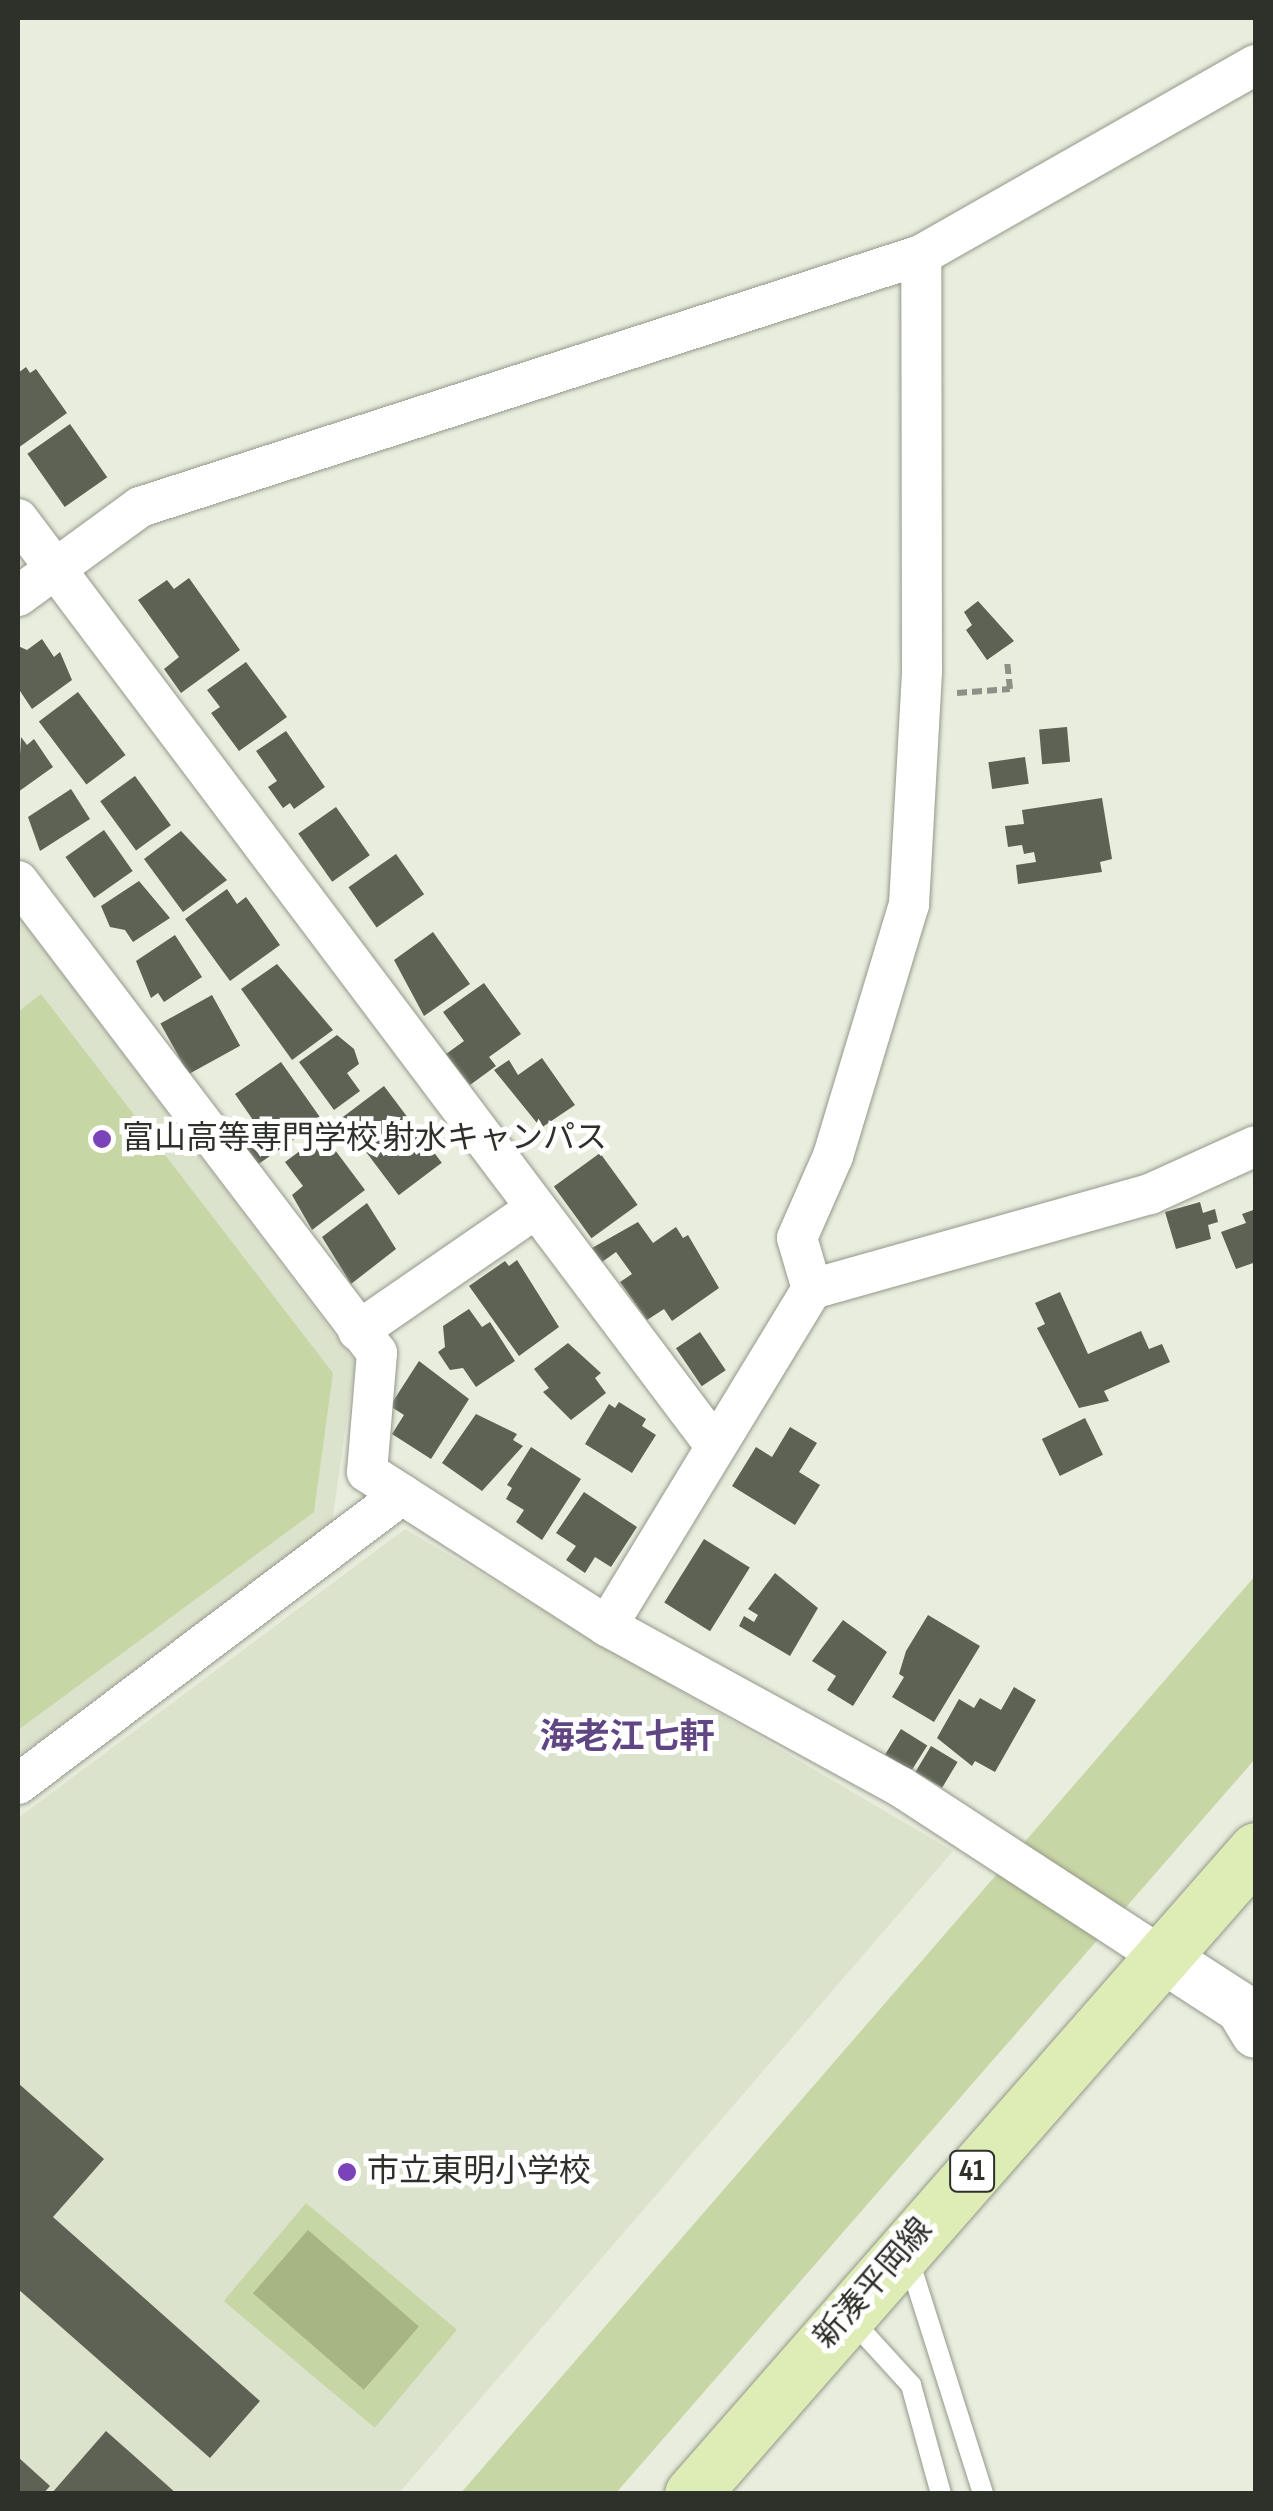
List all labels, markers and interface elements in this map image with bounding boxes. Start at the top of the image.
place label: 富山高等専門学校 射水キャンパス [122,1120,607,1158]
marker: 富山高等専門学校 射水キャンパス [91,1128,113,1150]
district label: 海老江七軒 [540,1717,714,1759]
road number: 41 [947,2146,997,2196]
place label: 市立東明小学校 [367,2153,591,2191]
marker: 市立東明小学校 [336,2161,358,2183]
street label: 新湊平岡線 [807,2211,941,2357]

